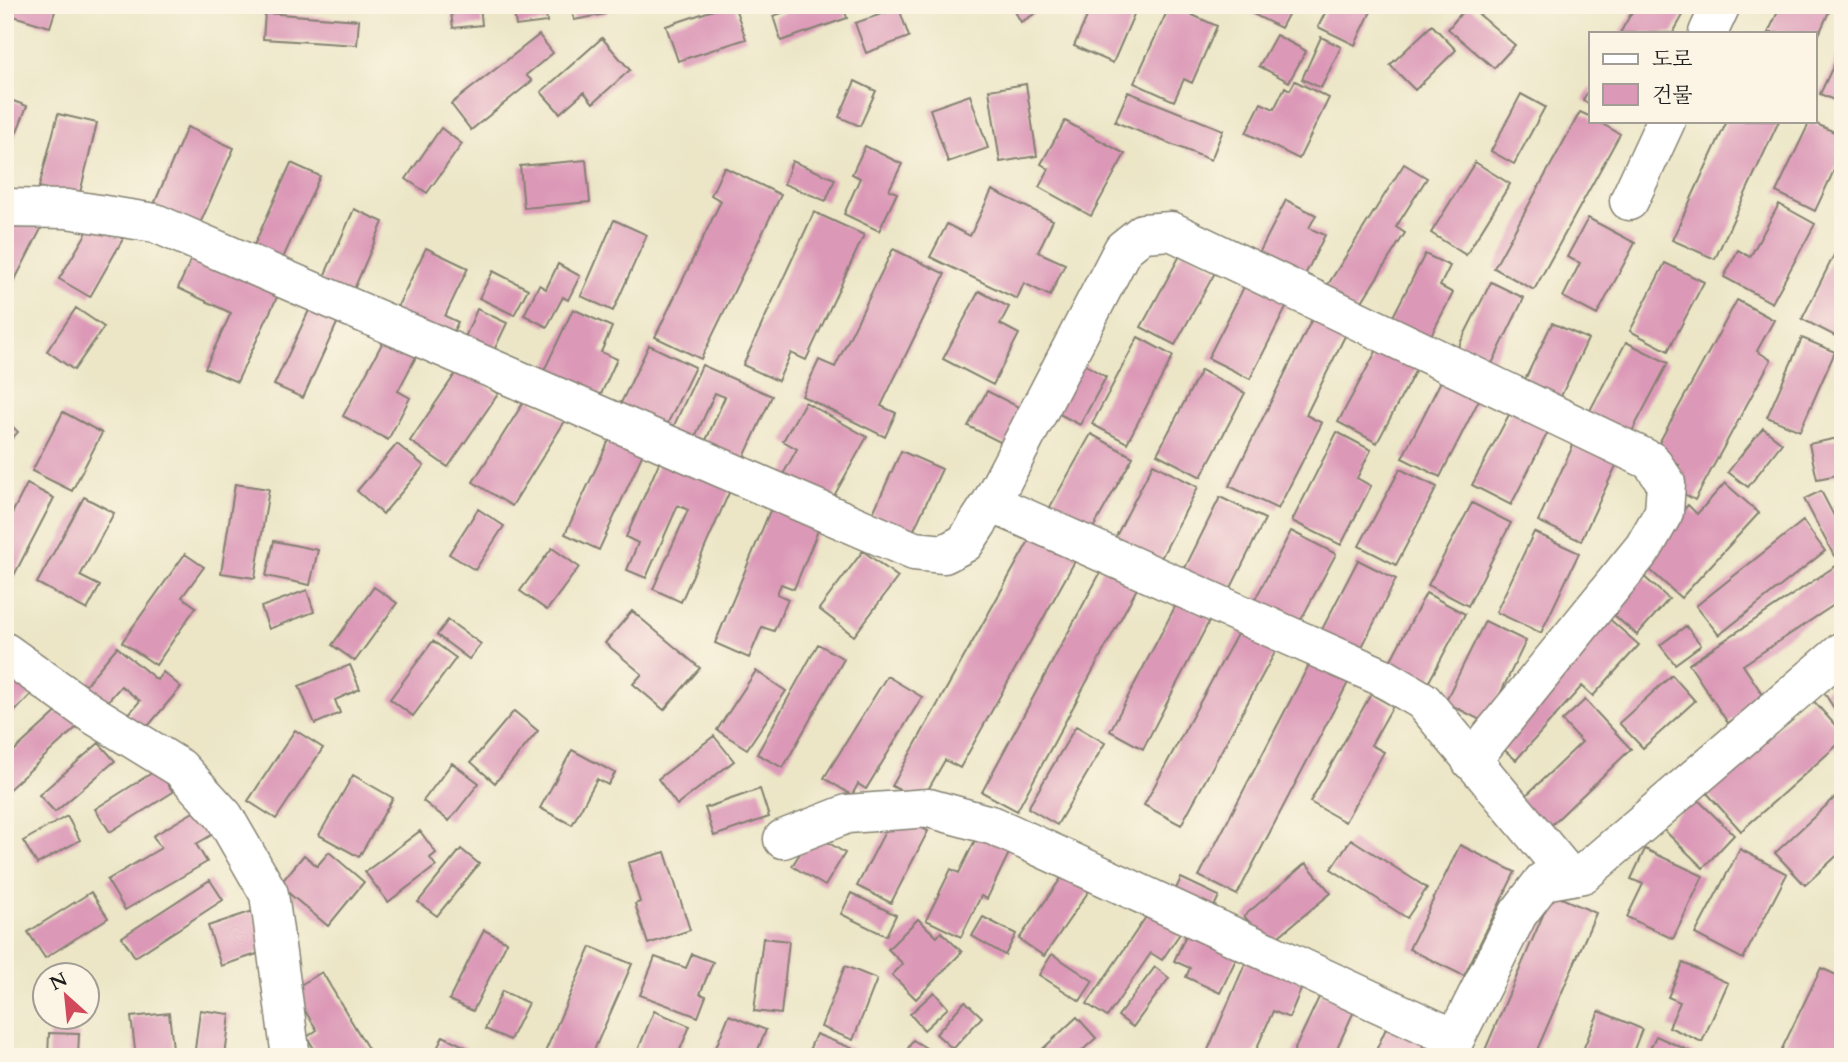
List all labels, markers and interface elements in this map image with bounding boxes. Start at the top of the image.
legend [1589,32,1816,122]
text: 도로 [1652,45,1693,74]
text: 건물 [1652,81,1693,110]
north arrow [32,960,102,1030]
text: N [45,966,72,997]

